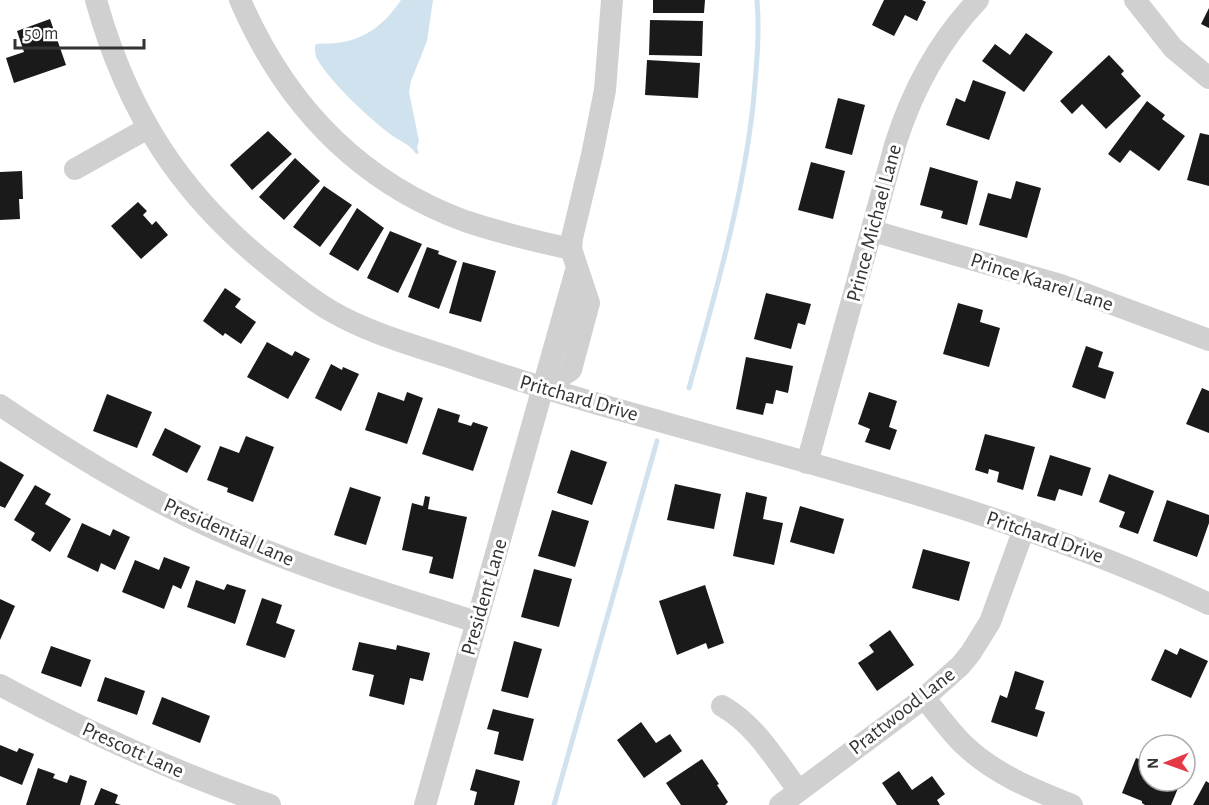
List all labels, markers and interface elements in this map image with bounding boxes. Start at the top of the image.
scale bar [15,12,144,50]
text: 50 m [24,25,58,43]
street label: Prince Michael Lane [843,142,905,304]
street label: Prince Kaarel Lane [968,249,1116,315]
street label: Pritchard Drive [517,371,641,425]
street label: Presidential Lane [161,494,297,570]
street label: Pritchard Drive [984,507,1106,567]
street label: President Lane [457,536,511,658]
street label: Prattwood Lane [845,663,959,759]
street label: Prescott Lane [79,718,187,782]
north arrow [1137,733,1197,793]
text: N [1145,758,1161,769]

